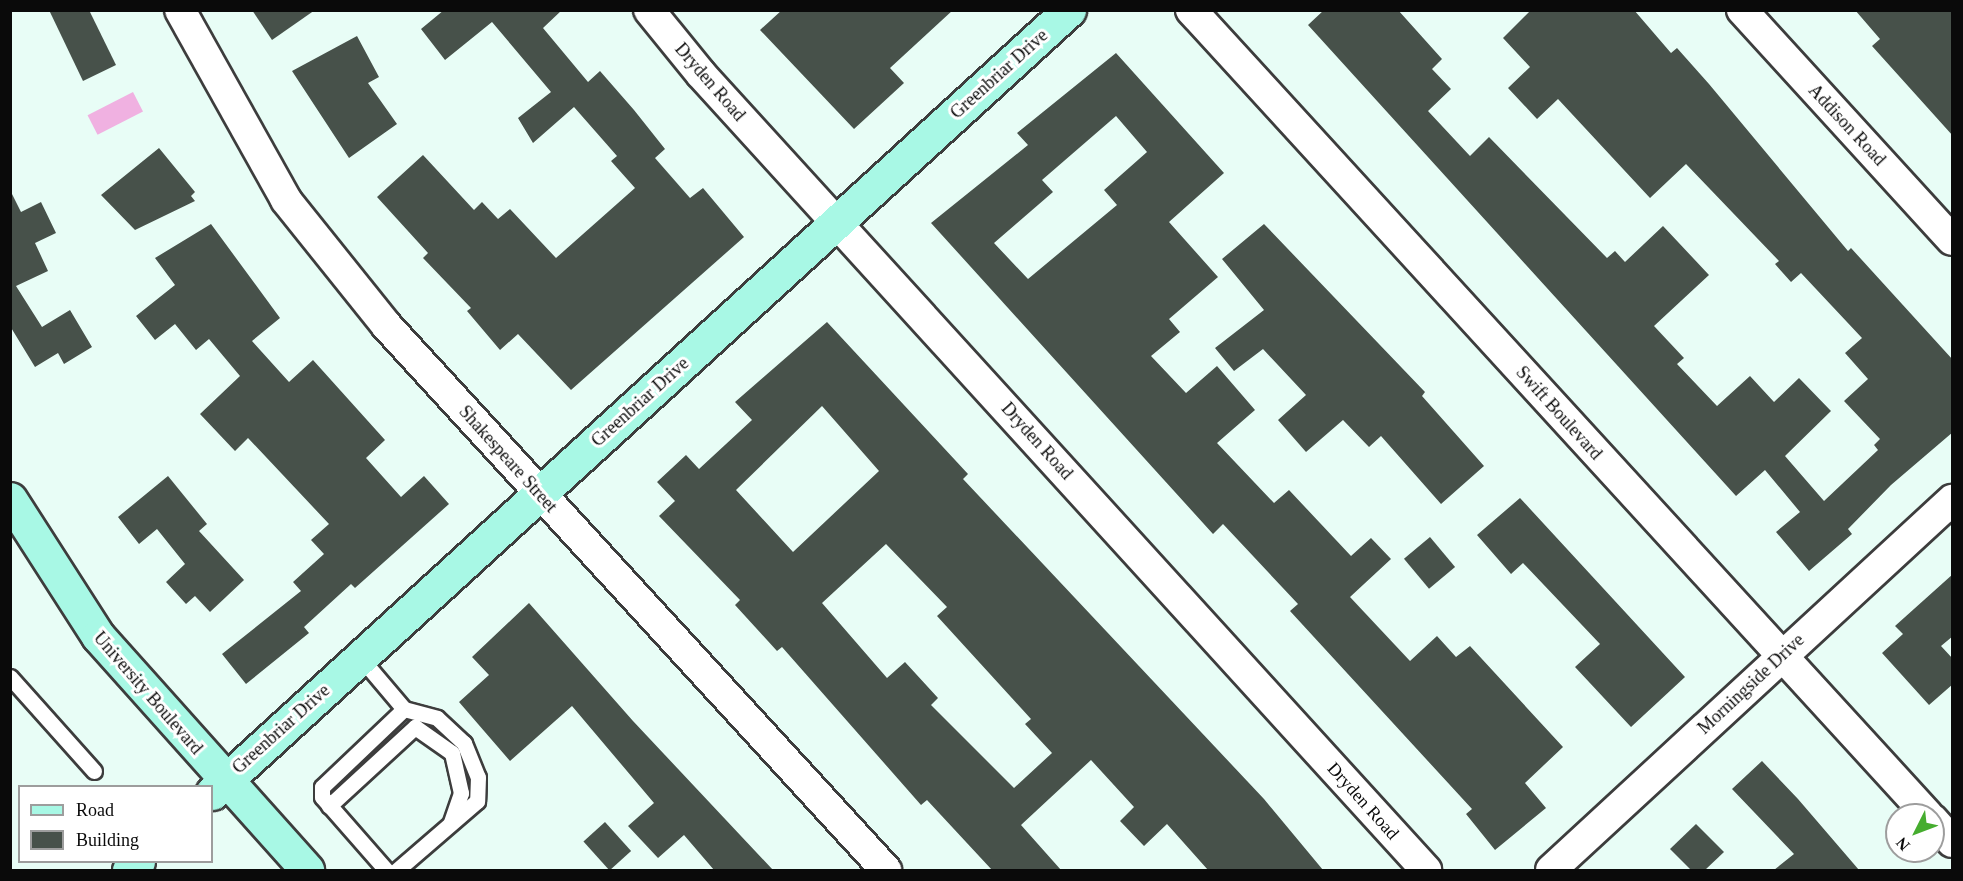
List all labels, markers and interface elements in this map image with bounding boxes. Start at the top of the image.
street label: Greenbriar Drive [946,25,1052,123]
street label: Dryden Road [670,39,750,125]
street label: Addison Road [1804,80,1890,170]
street label: Greenbriar Drive [587,353,693,451]
street label: Swift Boulevard [1511,362,1607,464]
street label: Dryden Road [997,398,1077,484]
street label: Shakespeare Street [454,401,562,517]
street label: University Boulevard [89,627,207,759]
street label: Morningside Drive [1693,629,1809,739]
street label: Greenbriar Drive [228,680,334,778]
street label: Dryden Road [1323,758,1403,844]
legend [18,785,213,863]
text: Road [76,800,114,820]
north arrow [1885,803,1945,863]
text: Building [76,830,139,850]
text: N [1893,834,1913,854]

